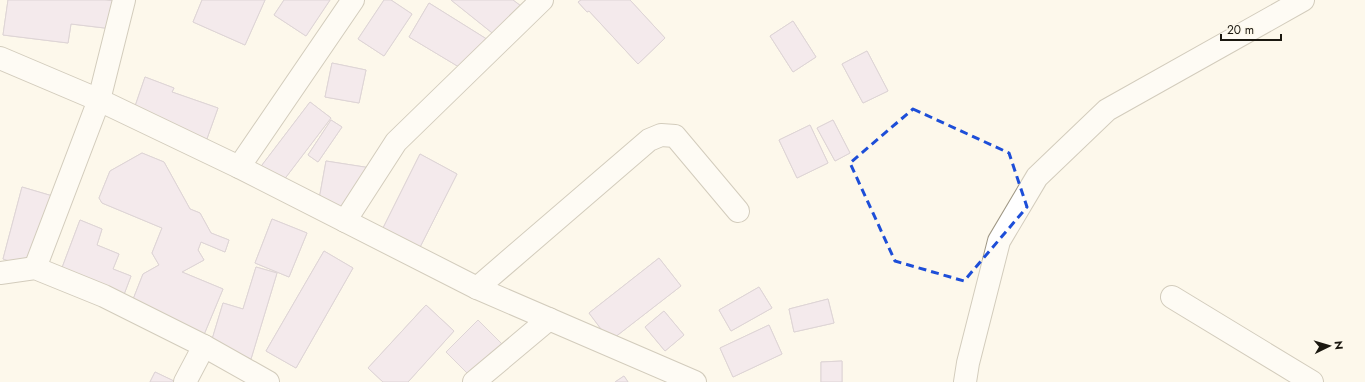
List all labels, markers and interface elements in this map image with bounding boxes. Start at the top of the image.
scale bar [1221,16,1281,42]
text: 20 m [1227,21,1254,39]
north arrow [1309,326,1349,366]
text: N [1331,340,1347,350]

